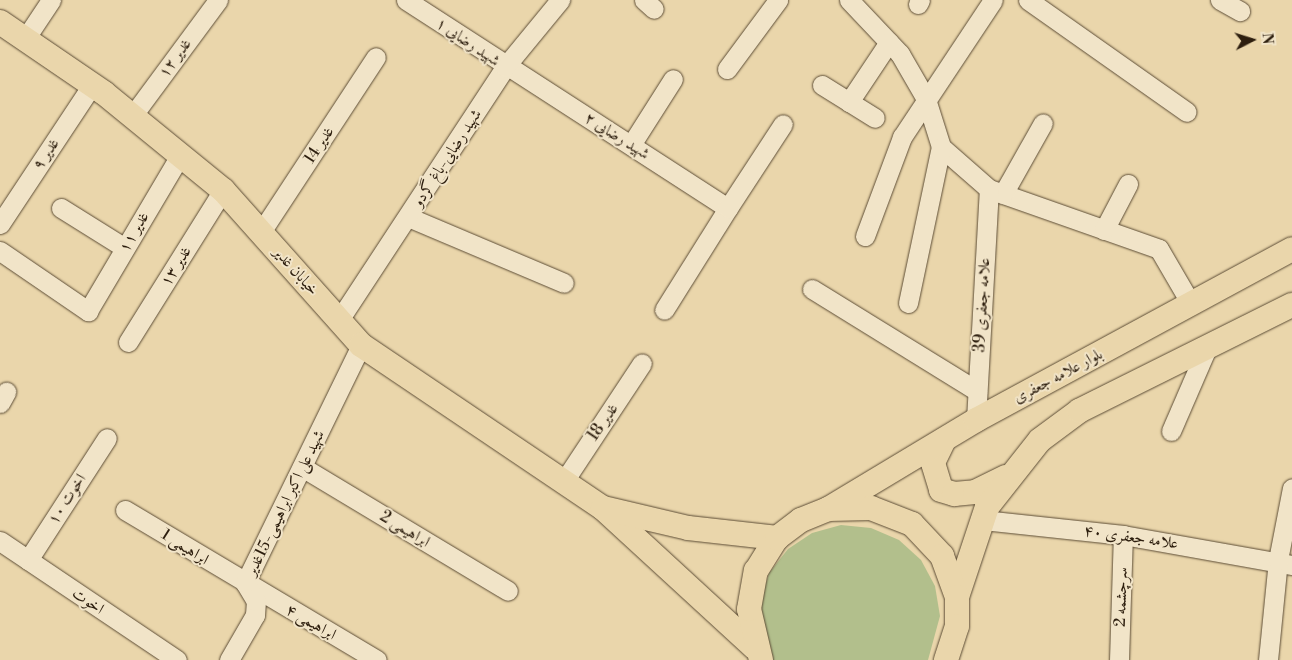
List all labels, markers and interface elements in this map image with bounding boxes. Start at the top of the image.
street label: شهید رضایی ۱ [432,14,504,70]
north arrow [1227,15,1277,65]
text: N [1257,32,1276,45]
street label: غدیر ۱۲ [154,35,196,81]
street label: شهید رضایی-باغ گردو [408,106,486,210]
street label: شهید رضایی ۲ [581,108,653,164]
street label: غدیر 14 [300,123,338,167]
street label: غدیر ۹ [29,135,63,173]
street label: غدیر ۱۱ [115,208,153,256]
street label: غدیر ۱۳ [156,243,196,289]
street label: خیابان غدیر [269,243,323,299]
street label: علامه جعفری 39 [970,257,994,353]
street label: بلوار علامه جعفری [1010,344,1106,408]
street label: غدیر 18 [584,400,622,444]
street label: شهید علی اکبر ابراهیمی-15غدیر [241,427,329,579]
street label: اخوت ۱۰ [44,470,90,528]
street label: ابراهیمی 2 [377,507,433,551]
street label: علامه جعفری ۴۰ [1083,521,1179,553]
street label: ابراهیمی 1 [158,525,212,569]
street label: سرچشمه 2 [1110,567,1132,627]
street label: اخوت [68,583,108,619]
street label: ابراهیمی ۴ [282,600,340,644]

